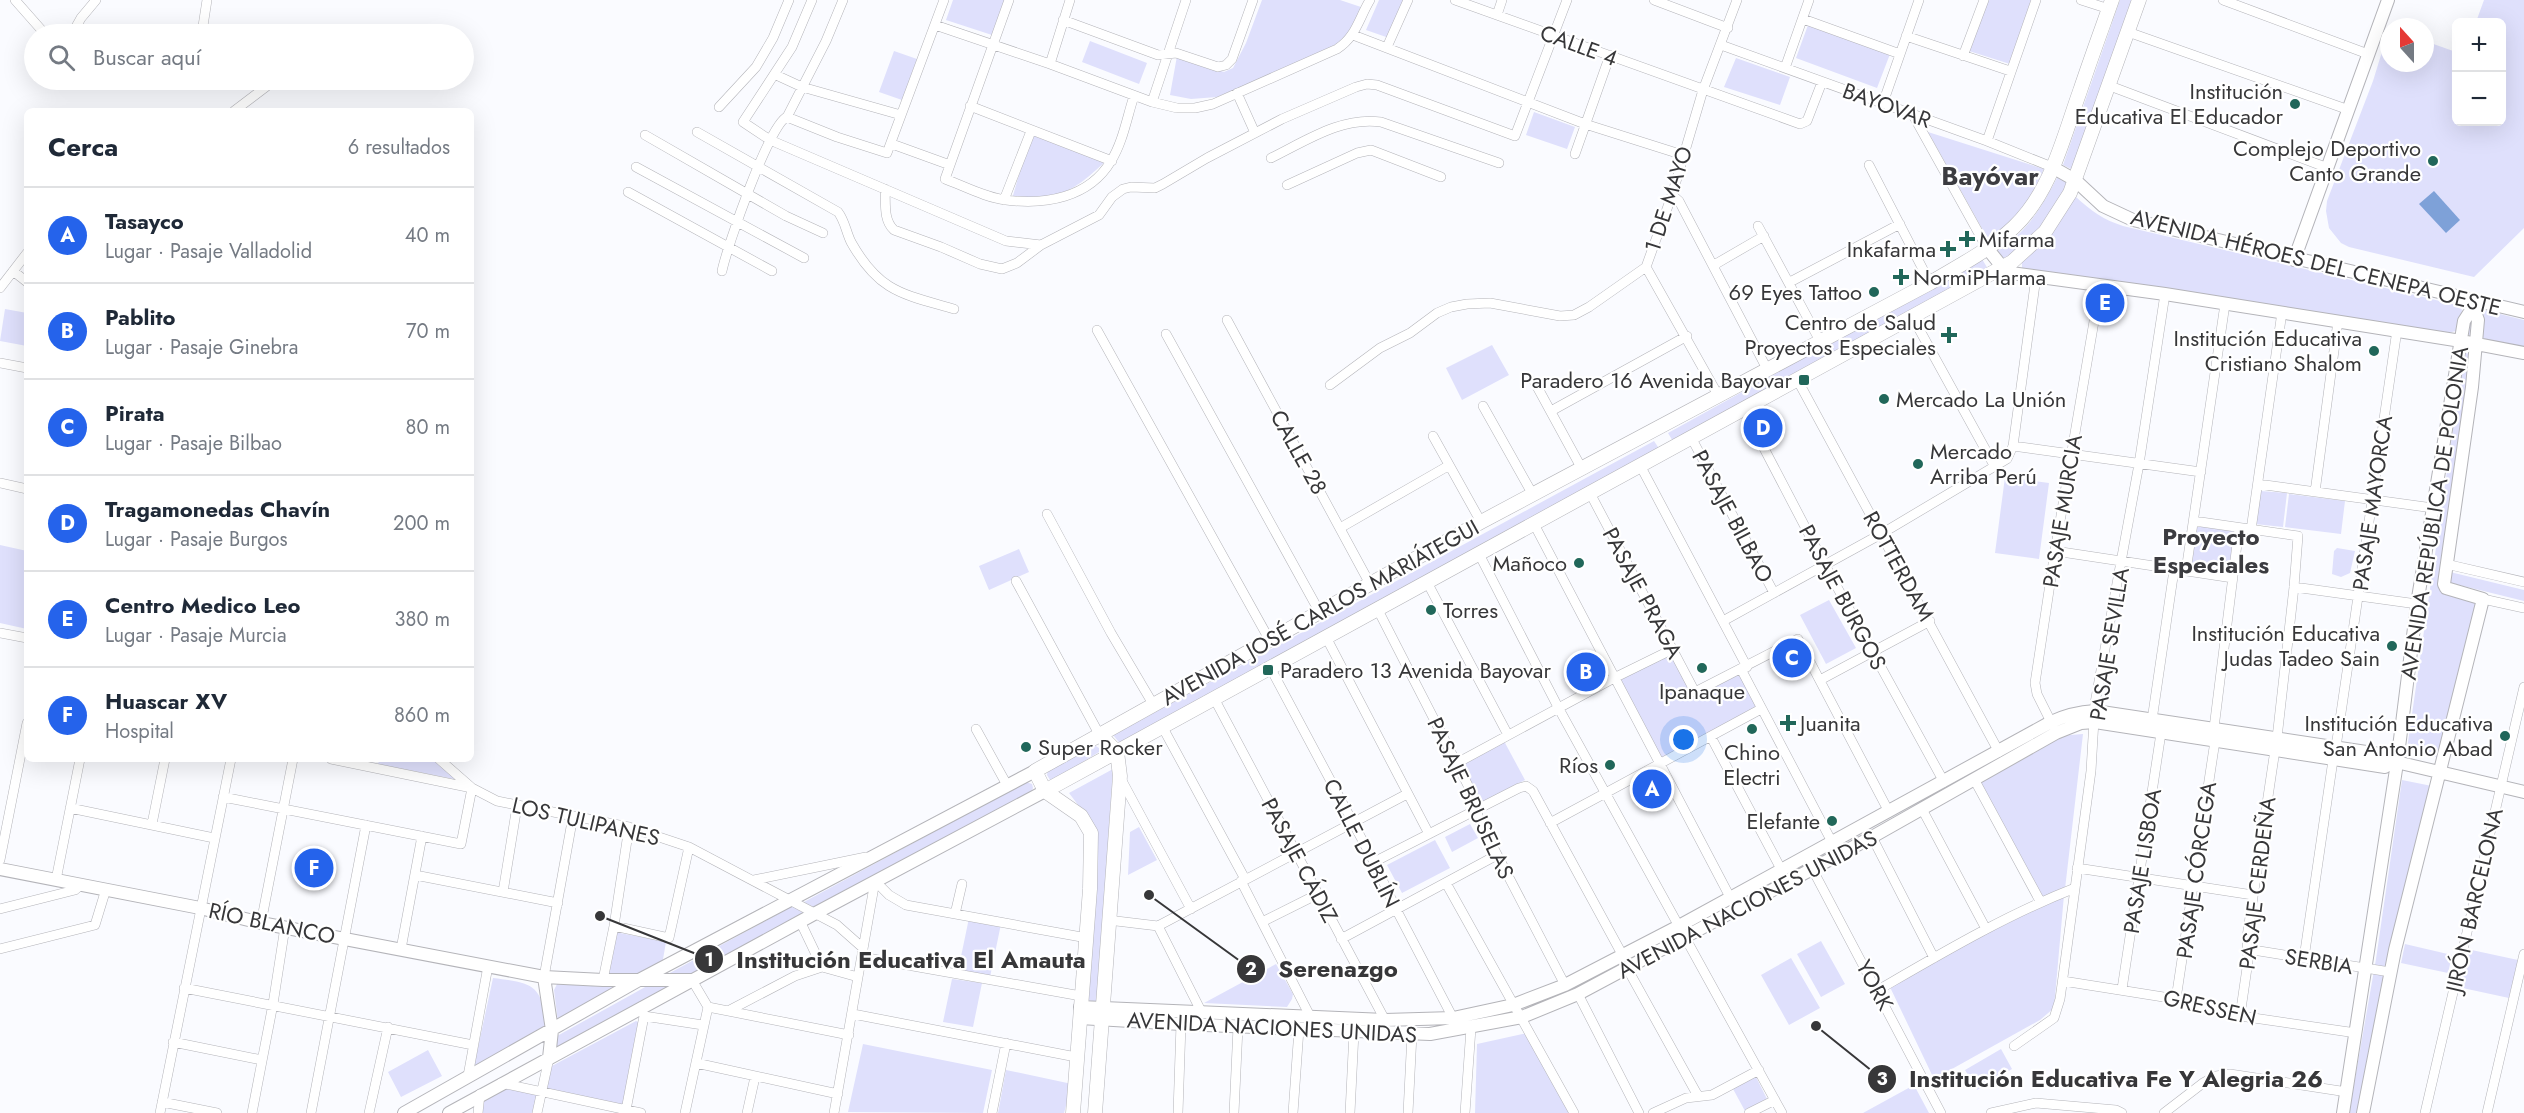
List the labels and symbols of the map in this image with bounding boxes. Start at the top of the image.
street label: CALLE 4 [1536,16,1622,74]
north arrow [2380,18,2434,72]
street label: BAYOVAR [1838,74,1936,136]
place label: Institución Educativa El Educador [2075,75,2283,132]
marker: Institución Educativa El Educador [2288,97,2302,111]
place label: Complejo Deportivo Canto Grande [2233,132,2421,189]
street label: 1 DE MAYO [1636,142,1700,256]
marker: Complejo Deportivo Canto Grande [2426,154,2440,168]
district label: Bayóvar [1941,157,2039,195]
street label: AVENIDA HÉROES DEL CENEPA OESTE [2128,200,2504,324]
place label: Mifarma [1979,223,2055,255]
marker: Mifarma [1960,232,1974,246]
place label: Inkafarma [1847,233,1936,265]
marker: Inkafarma [1941,242,1955,256]
place label: NormiPHarma [1913,261,2046,293]
marker: NormiPHarma [1894,270,1908,284]
place label: 69 Eyes Tattoo [1729,276,1862,308]
pin: E [2086,280,2124,326]
marker: 69 Eyes Tattoo [1867,285,1881,299]
place label: Centro de Salud Proyectos Especiales [1745,306,1936,363]
place label: Institución Educativa Cristiano Shalom [2173,322,2362,379]
marker: Centro de Salud Proyectos Especiales [1940,326,1958,344]
marker: Institución Educativa Cristiano Shalom [2367,344,2381,358]
street label: AVENIDA REPÚBLICA DE POLONIA [2392,344,2476,682]
place label: Paradero 16 Avenida Bayovar [1520,364,1792,396]
marker: Paradero 16 Avenida Bayovar [1797,373,1811,387]
place label: Mercado La Unión [1896,383,2066,415]
marker: Mercado La Unión [1877,392,1891,406]
street label: CALLE 28 [1263,404,1335,500]
pin: D [1744,406,1782,450]
street label: PASAJE MAYORCA [2344,413,2400,593]
street label: PASAJE MURCIA [2034,432,2090,590]
place label: Mercado Arriba Perú [1930,435,2037,492]
street label: PASAJE BILBAO [1685,444,1781,588]
marker: Mercado Arriba Perú [1911,457,1925,471]
street label: ROTTERDAM [1856,505,1942,627]
street label: AVENIDA JOSÉ CARLOS MARIÁTEGUI [1155,511,1485,713]
street label: PASAJE BURGOS [1791,519,1895,675]
district label: Proyecto Especiales [2153,519,2269,582]
street label: PASAJE PRAGA [1595,522,1691,665]
place label: Mañoco [1493,547,1567,579]
marker: Mañoco [1572,556,1586,570]
street label: PASAJE SEVILLA [2081,565,2137,723]
place label: Torres [1443,594,1498,626]
marker: Torres [1424,603,1438,617]
place label: Institución Educativa Judas Tadeo Sain [2191,617,2380,674]
pin: C [1772,636,1812,680]
marker: Institución Educativa Judas Tadeo Sain [2385,639,2399,653]
pin: B [1566,650,1606,694]
place label: Paradero 13 Avenida Bayovar [1280,654,1551,686]
marker: Ipanaque [1695,661,1709,675]
marker: Paradero 13 Avenida Bayovar [1261,663,1275,677]
place label: Ipanaque [1659,675,1745,707]
place label: Juanita [1797,707,1861,739]
place label: Institución Educativa San Antonio Abad [2304,707,2493,764]
street label: PASAJE BRUSELAS [1419,712,1523,884]
marker: Juanita [1781,716,1795,730]
marker: Chino Electri [1745,722,1759,736]
your location [1669,725,1698,754]
marker: Institución Educativa San Antonio Abad [2498,729,2512,743]
place label: Super Rocker [1038,731,1163,763]
place label: Chino Electri [1723,736,1781,793]
marker: Super Rocker [1019,740,1033,754]
place label: Ríos [1559,749,1598,781]
marker: Ríos [1603,758,1617,772]
pin: A [1632,766,1672,812]
street label: CALLE DUBLÍN [1316,773,1408,913]
street label: PASAJE CÓRCEGA [2168,779,2224,961]
street label: PASAJE LISBOA [2115,786,2169,936]
street label: LOS TULIPANES [509,788,663,854]
street label: PASAJE CÁDIZ [1254,792,1346,928]
street label: PASAJE CERDEÑA [2231,794,2284,971]
street label: JIRÓN BARCELONA [2437,804,2511,998]
place label: Elefante [1746,805,1820,837]
marker: Elefante [1825,814,1839,828]
street label: AVENIDA NACIONES UNIDAS [1611,822,1883,986]
pin: F [294,846,334,890]
street label: RÍO BLANCO [206,894,338,952]
callout: Institución Educativa El Amauta [694,938,1097,980]
street label: SERBIA [2283,940,2356,982]
text: Institución Educativa El Amauta [736,942,1086,977]
text: 1 [704,947,714,973]
callout: Serenazgo [1236,948,1410,990]
text: Serenazgo [1278,951,1398,986]
street label: YORK [1848,954,1902,1017]
text: 2 [1245,956,1257,982]
street label: GRESSEN [2160,981,2260,1033]
street label: AVENIDA NACIONES UNIDAS [1126,1003,1418,1051]
callout: Institución Educativa Fe Y Alegria 26 [1867,1058,2335,1100]
text: Institución Educativa Fe Y Alegria 26 [1909,1061,2323,1096]
text: 3 [1876,1066,1888,1092]

